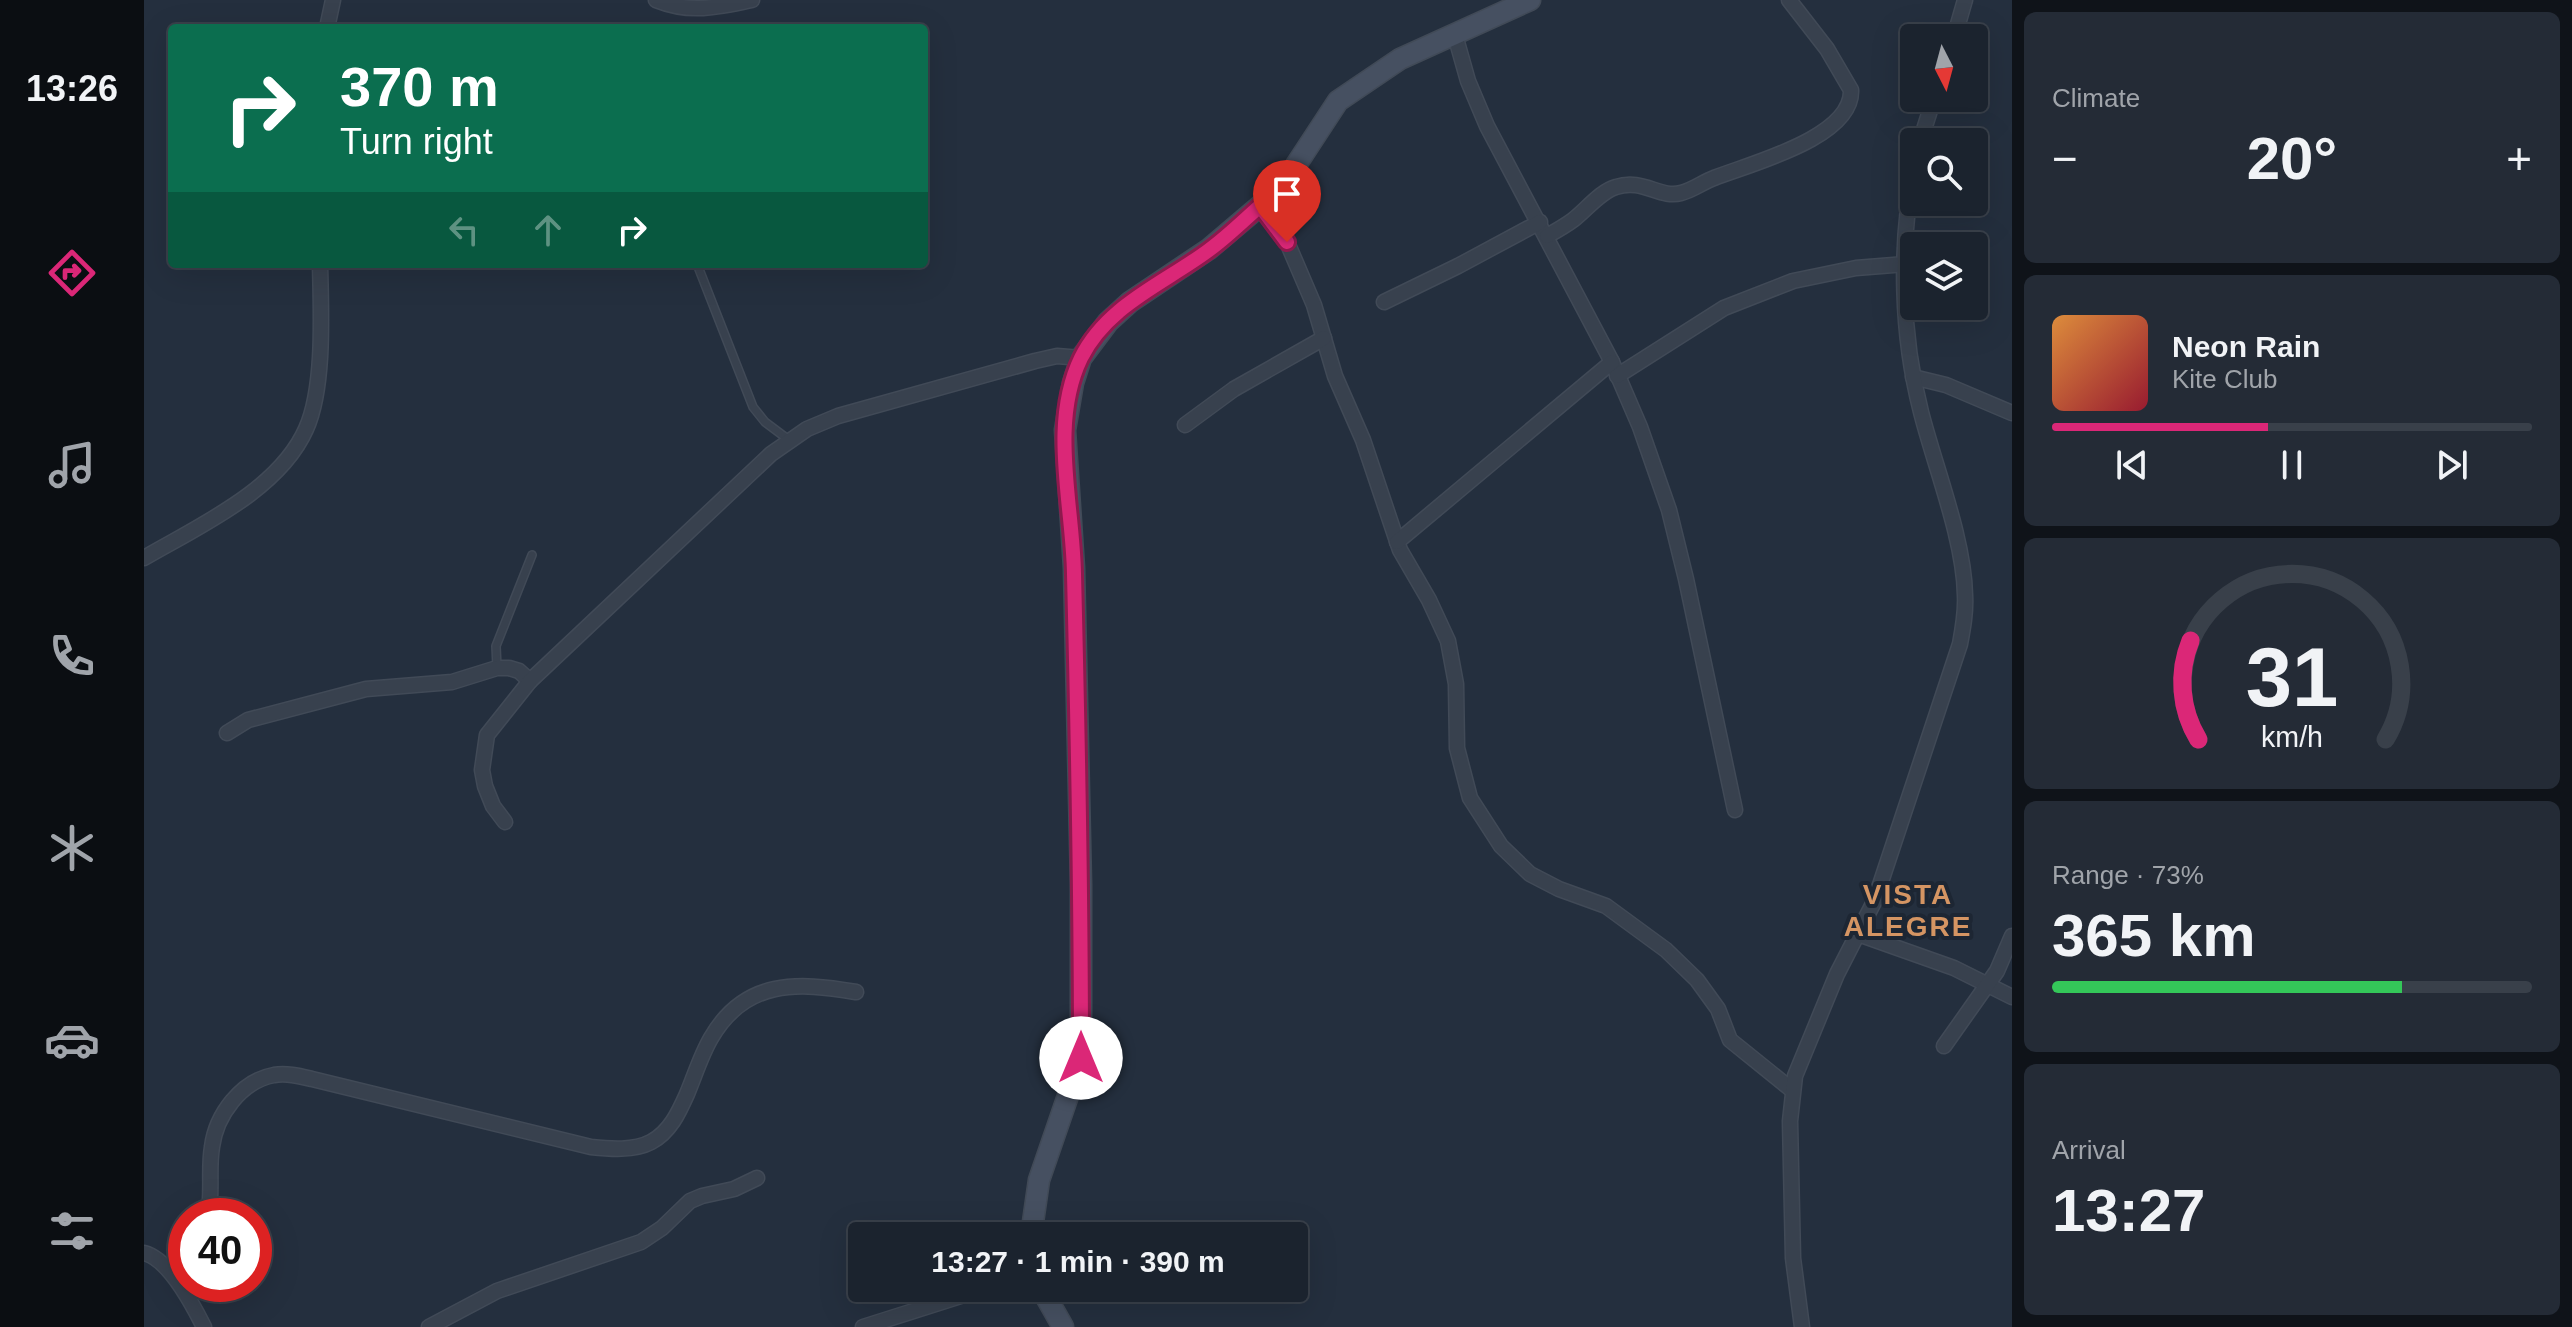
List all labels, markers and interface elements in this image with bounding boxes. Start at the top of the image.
north arrow [1900,24,1988,112]
map controls [1900,24,1988,320]
text: 370 m [340,55,499,118]
icon: right [208,56,312,160]
text: 13:26 [26,68,118,109]
text: Climate [2052,83,2140,113]
text: Turn right [340,121,493,162]
text: 20° [2247,125,2337,192]
button: search [1900,128,1988,216]
text: − [2052,134,2078,183]
text: + [2506,134,2532,183]
pin [1253,160,1321,242]
icon: arrive [1265,172,1309,216]
icon: left [442,208,486,252]
icon: ahead [526,208,570,252]
icon: right [610,208,654,252]
button: layers [1900,232,1988,320]
icon: directions [44,245,100,301]
text: Neon Rain [2172,330,2320,363]
text: Kite Club [2172,364,2278,394]
icon: music [44,437,100,493]
icon: previous [2110,443,2154,487]
icon: pause [2270,443,2314,487]
icon: next [2430,443,2474,487]
icon: phone [44,628,100,684]
text: 31 [2246,630,2338,723]
text: km/h [2261,721,2323,753]
icon: climate [44,820,100,876]
text: Range · 73% [2052,860,2204,890]
district label: VISTA ALEGRE [1844,879,1972,942]
text: 365 km [2052,902,2256,969]
icon: car [44,1012,100,1068]
position arrow [1039,1016,1123,1100]
text: Arrival [2052,1135,2126,1165]
text: 13:27 [2052,1177,2205,1244]
speed limit sign: 40 [168,1198,272,1302]
icon: filters [44,1203,100,1259]
text: 13:27 · 1 min · 390 m [931,1245,1225,1278]

